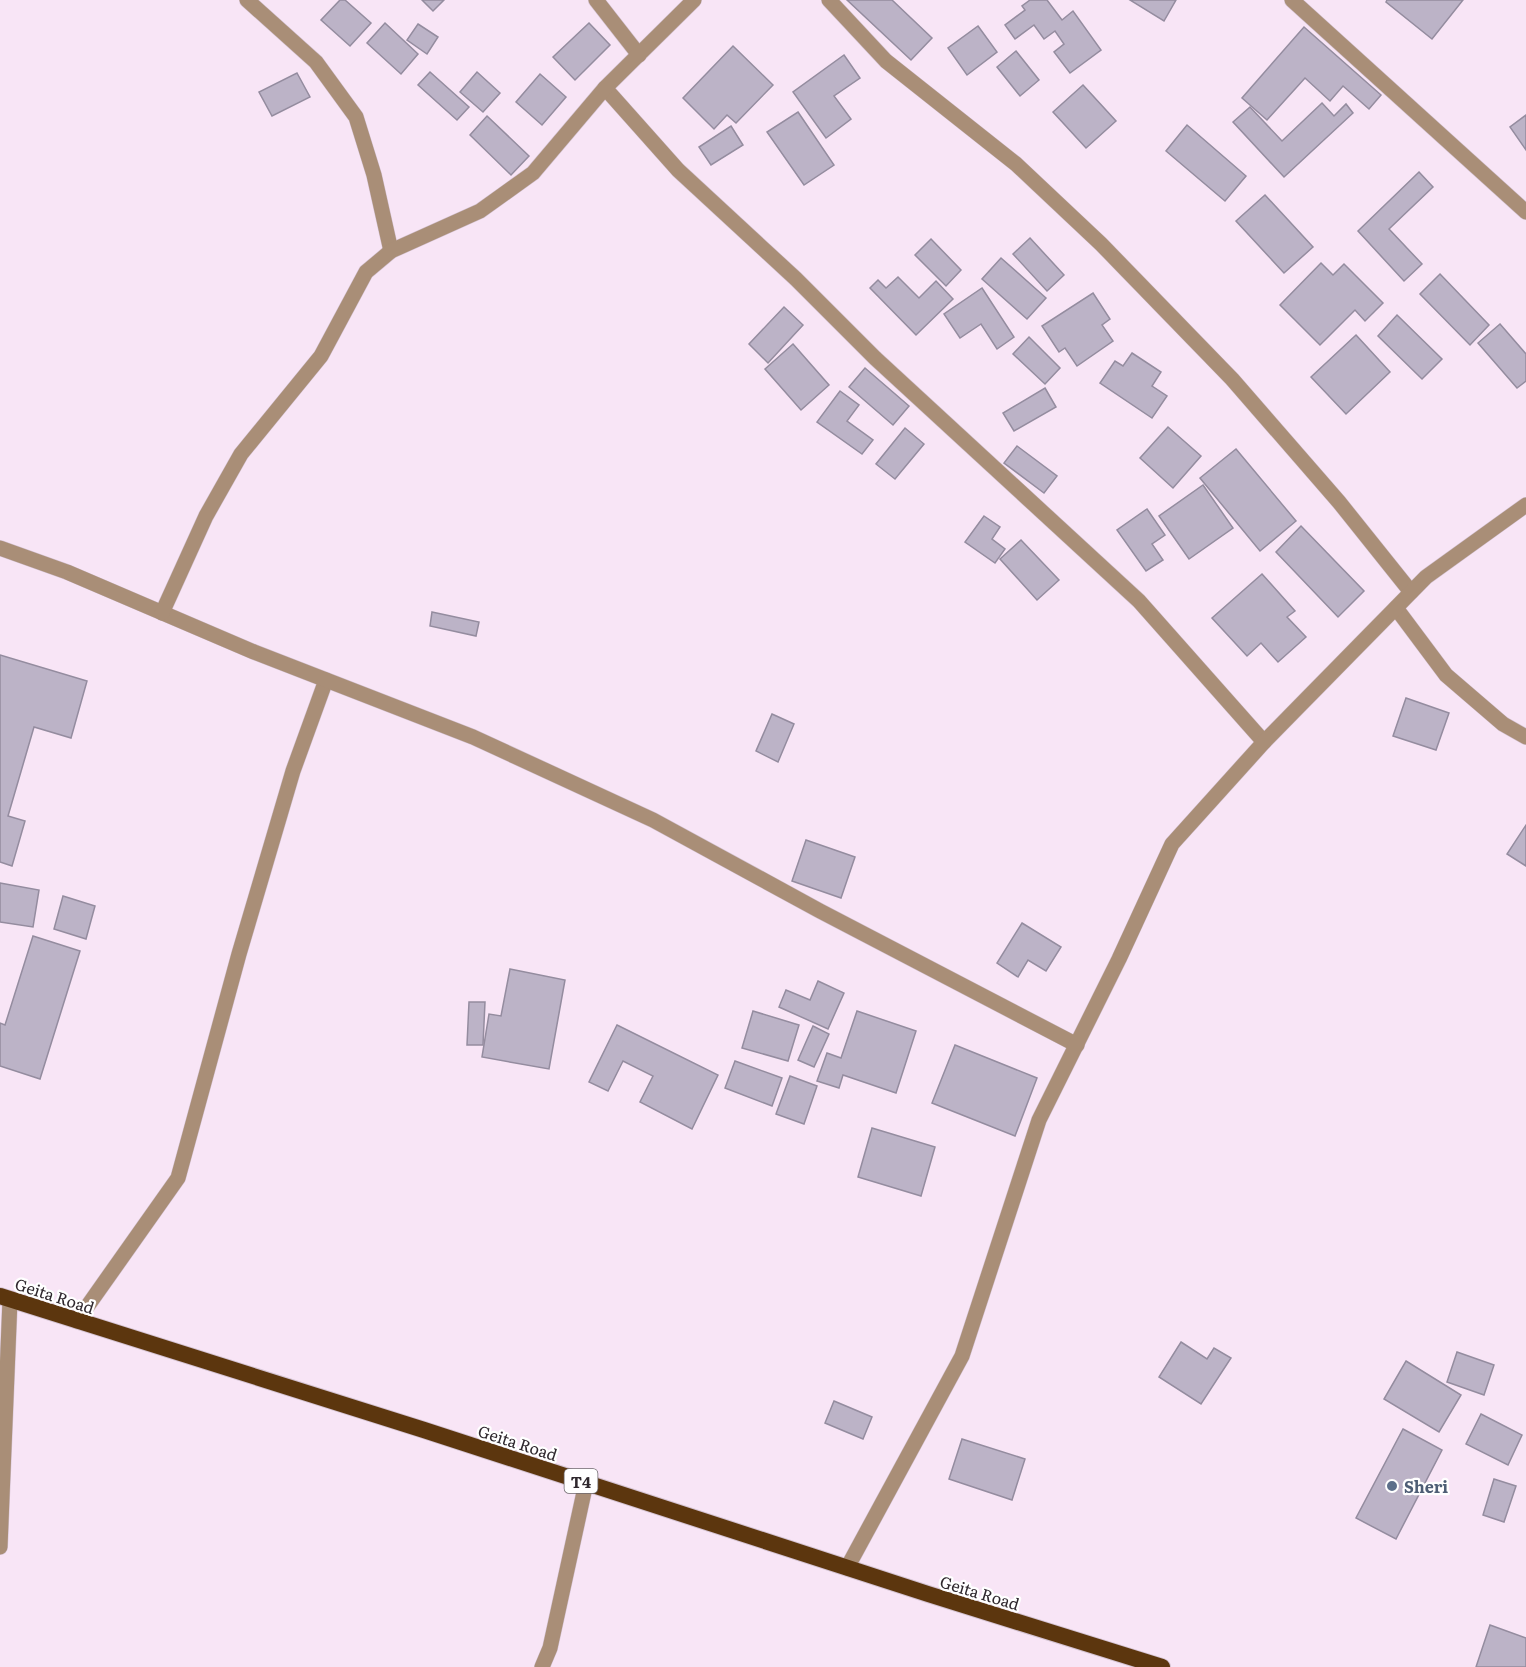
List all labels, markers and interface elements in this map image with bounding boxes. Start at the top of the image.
street label: Geita Road [12,1271,98,1319]
street label: Geita Road [475,1418,561,1466]
road number: T4 [564,1469,598,1493]
place label: Sheri [1404,1474,1448,1498]
marker: Sheri [1385,1479,1399,1493]
street label: Geita Road [937,1569,1023,1616]

